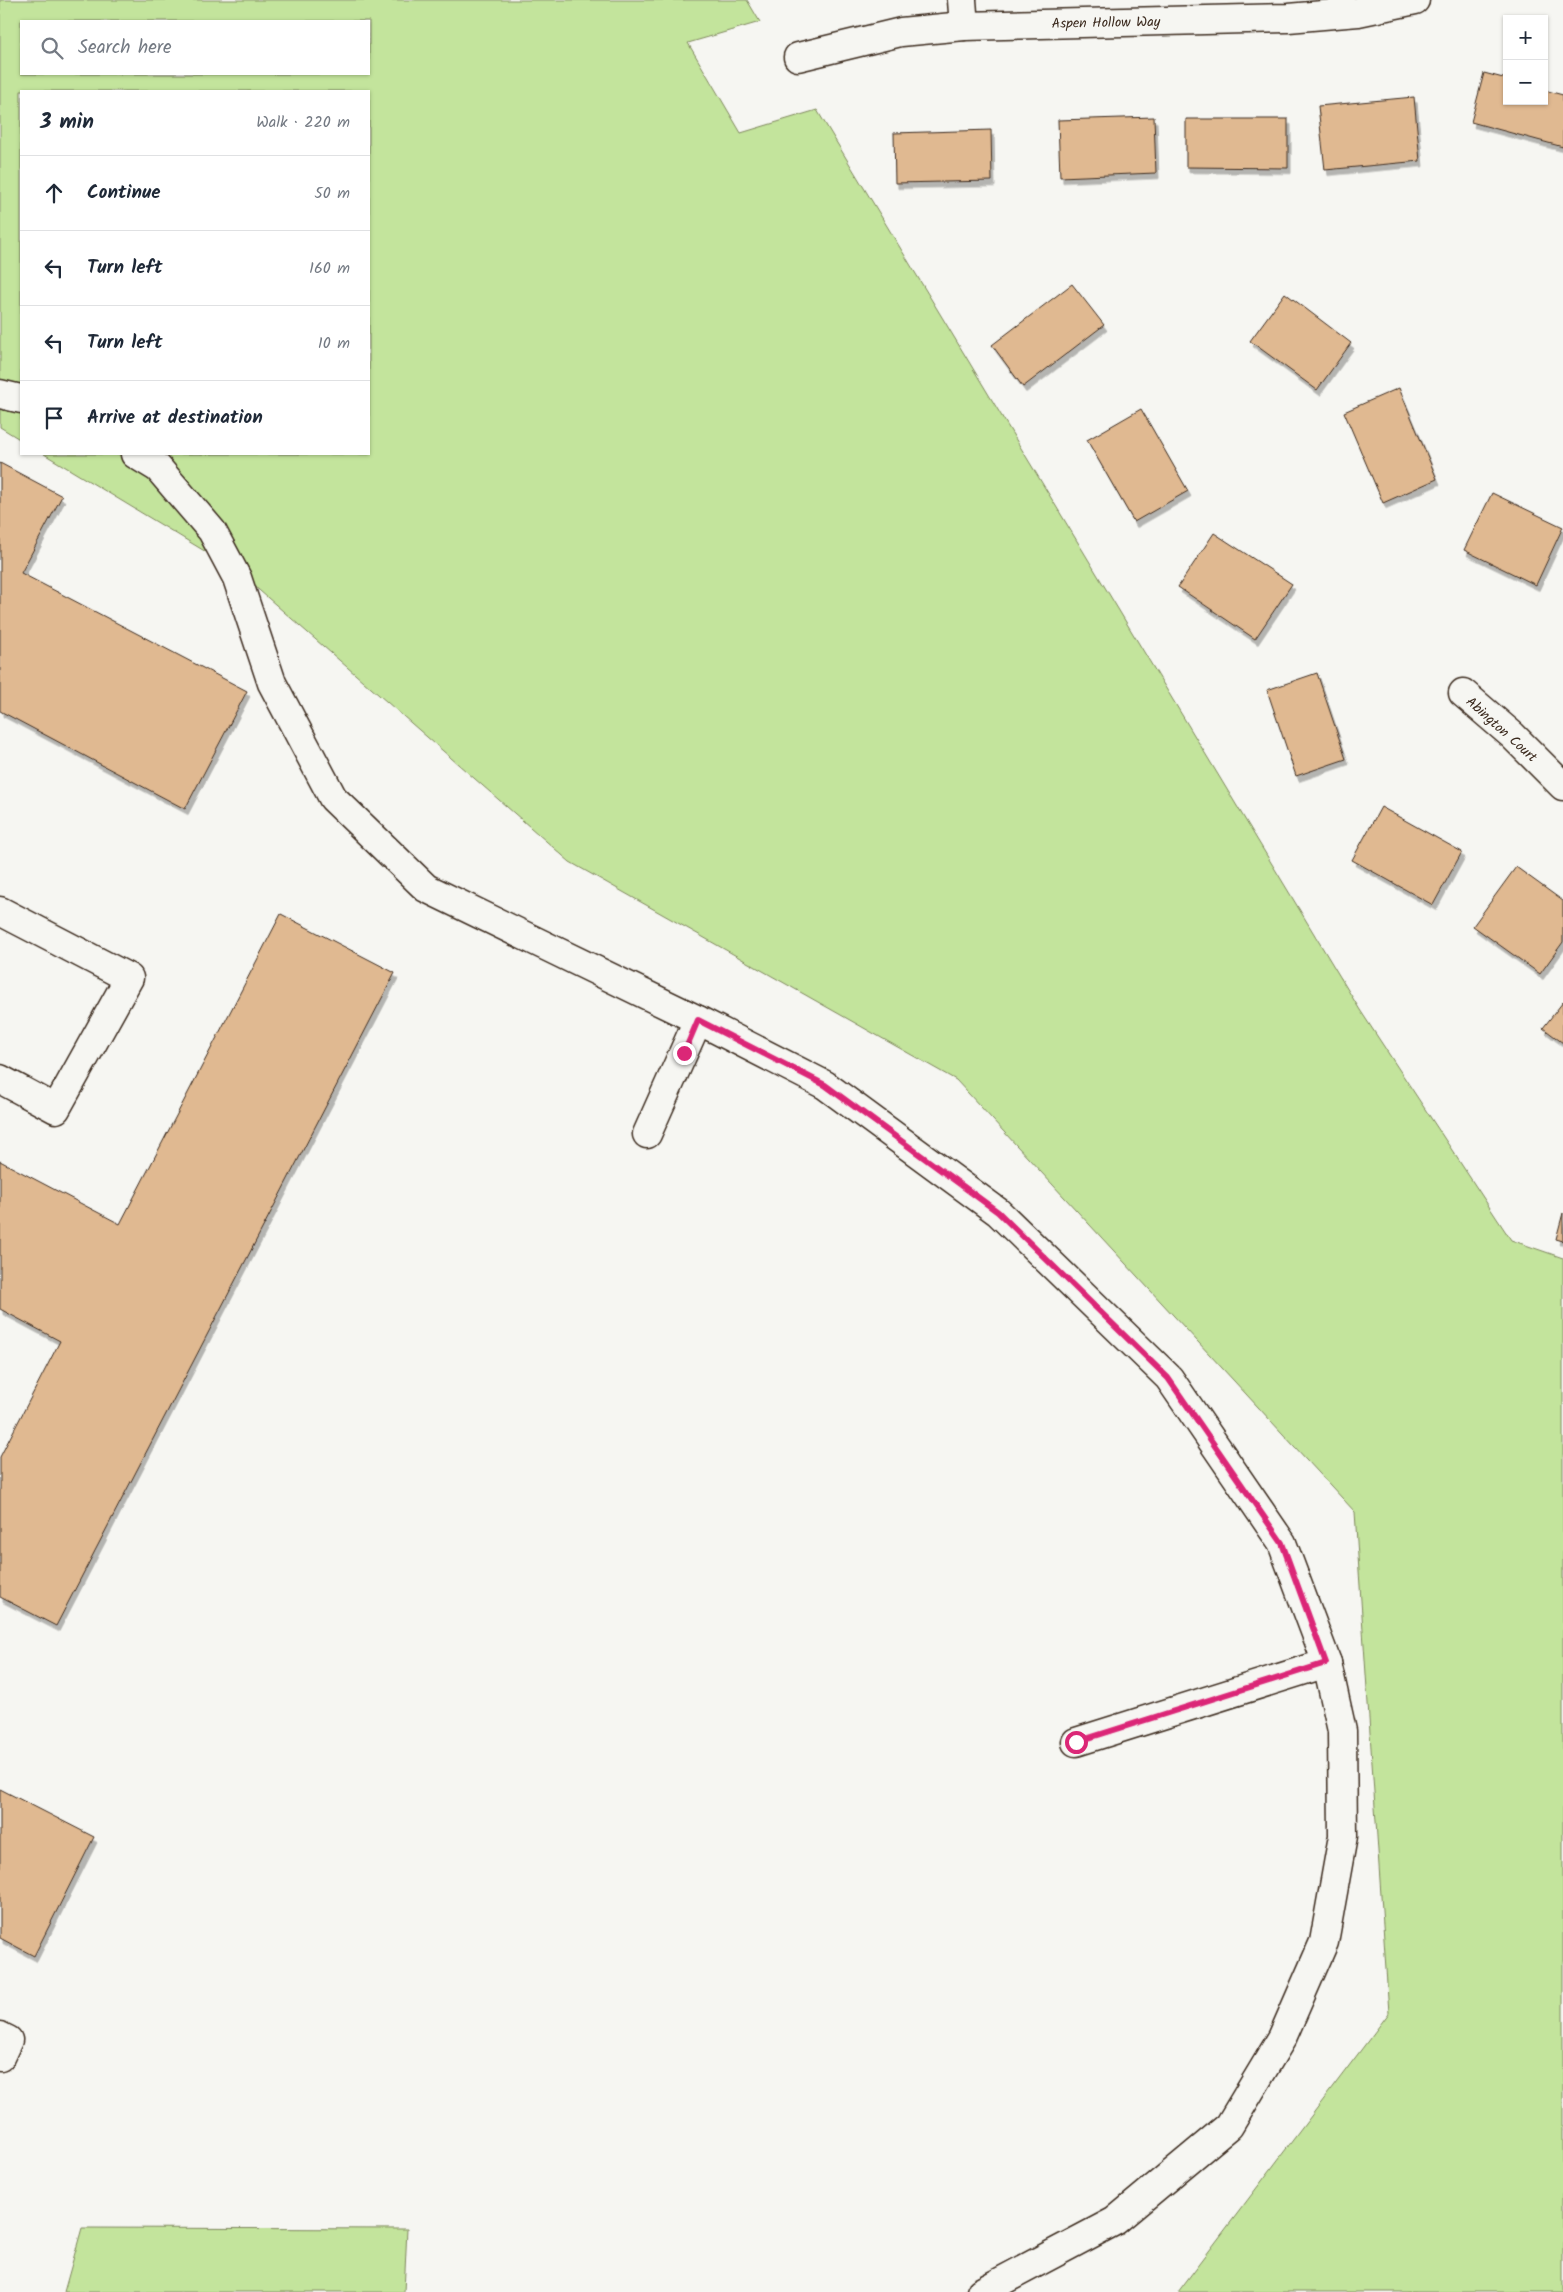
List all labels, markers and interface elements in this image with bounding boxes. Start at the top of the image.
street label: Aspen Hollow Way [1052,11,1161,35]
map controls [1503,15,1548,105]
button: + [1503,15,1548,60]
search box [20,20,370,75]
text: Search here [78,33,172,63]
icon: search [38,34,66,62]
button: − [1503,60,1548,105]
text: 3 min [40,106,94,139]
text: Walk · 220 m [256,110,350,135]
text: Continue [87,178,160,208]
icon: ahead [40,179,68,207]
text: 50 m [314,181,350,206]
text: Turn left [87,253,162,283]
icon: left [40,254,68,282]
text: 160 m [309,256,350,281]
text: Turn left [87,328,162,358]
icon: left [40,329,68,357]
text: 10 m [318,331,350,356]
text: Arrive at destination [87,403,263,433]
icon: arrive [40,404,68,432]
street label: Abington Court [1461,692,1542,768]
route end [673,1042,696,1065]
route start [1065,1731,1088,1754]

